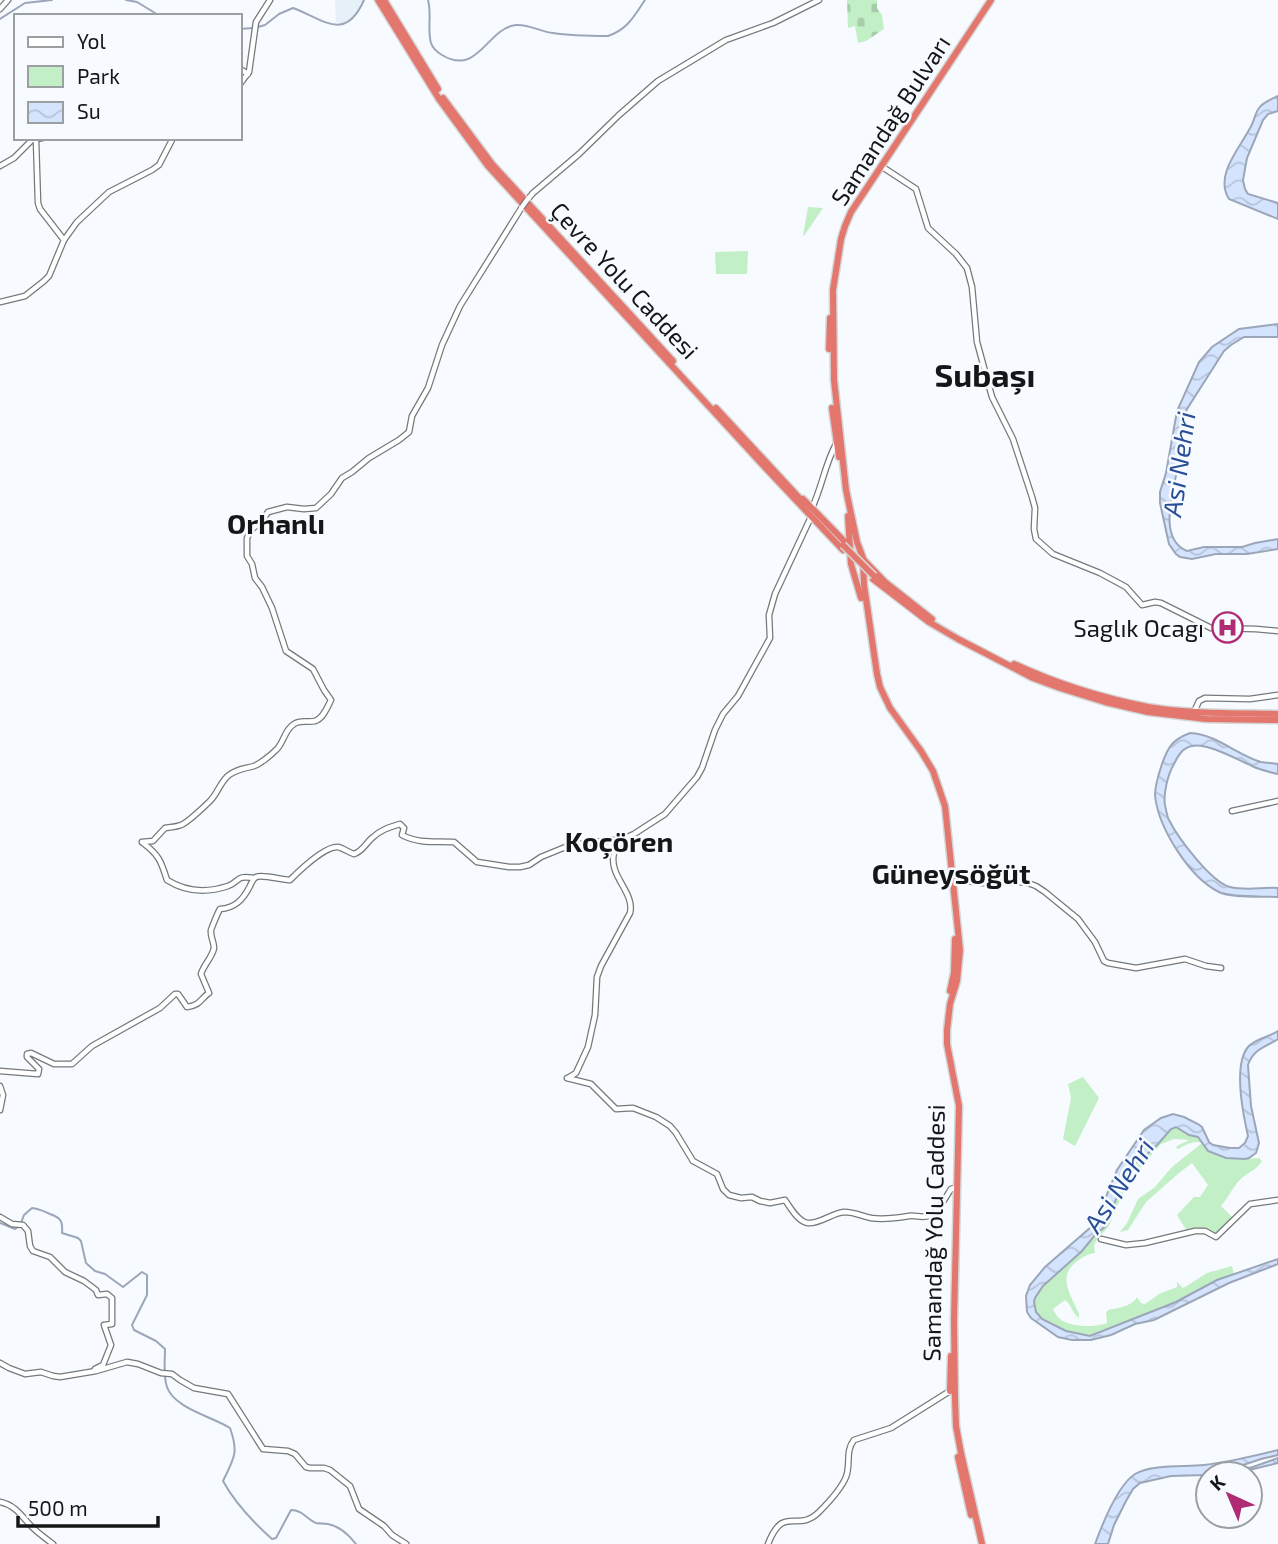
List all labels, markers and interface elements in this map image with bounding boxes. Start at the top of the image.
legend [14,14,242,140]
text: Yol [77,28,106,53]
street label: Samandağ Bulvarı [824,29,956,211]
text: Park [77,63,120,88]
text: Su [77,98,101,123]
street label: Çevre Yolu Caddesi [544,196,705,365]
district label: Subaşı [935,355,1035,395]
water label: Asi Nehri [1155,410,1201,519]
district label: Orhanlı [227,506,325,540]
hospital icon: Saglık Ocagı [1210,610,1244,644]
place label: Saglık Ocagı [1073,613,1204,642]
district label: Koçören [565,824,673,859]
district label: Güneysöğüt [872,856,1030,890]
street label: Samandağ Yolu Caddesi [916,1104,950,1362]
water label: Asi Nehri [1076,1132,1160,1239]
north arrow [1194,1460,1264,1530]
text: K [1205,1470,1229,1495]
scale bar [18,1484,158,1528]
text: 500 m [28,1495,88,1520]

